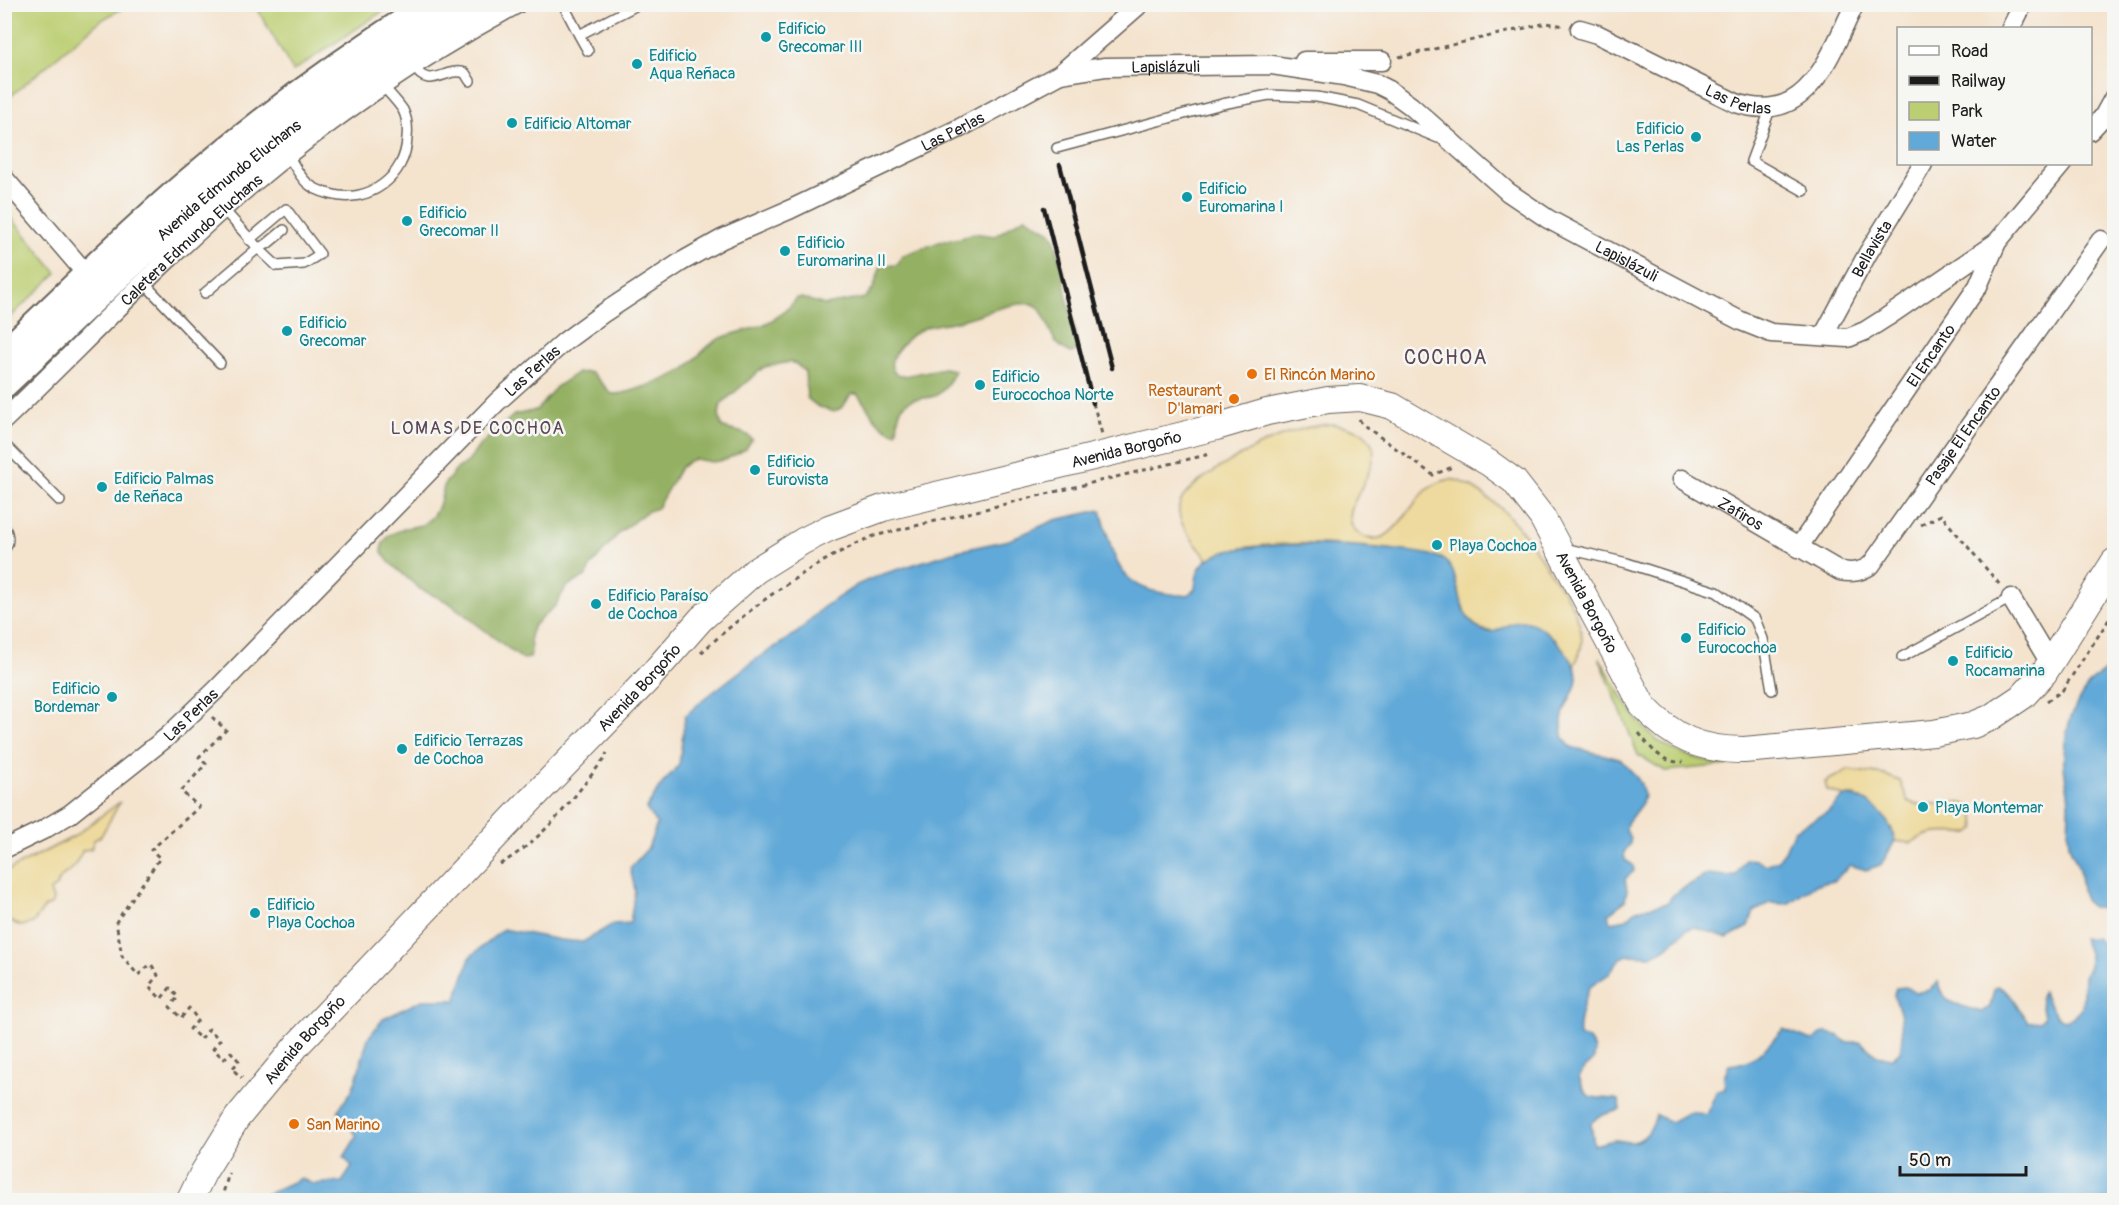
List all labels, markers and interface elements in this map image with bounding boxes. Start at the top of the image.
place label: Edificio Grecomar III [778,19,863,57]
legend [1897,27,2092,165]
marker: Edificio Grecomar III [759,30,773,44]
text: Road [1951,40,1988,63]
place label: Edificio Aqua Reñaca [649,46,735,84]
marker: Edificio Aqua Reñaca [630,57,644,71]
street label: Lapislázuli [1131,57,1200,78]
text: Railway [1951,70,2006,93]
street label: Las Perlas [1702,80,1771,119]
text: Park [1951,100,1983,123]
street label: Las Perlas [918,108,988,156]
place label: Edificio Altomar [524,114,632,134]
street label: Avenida Edmundo Eluchans [153,115,305,245]
marker: Edificio Altomar [505,116,519,130]
place label: Edificio Las Perlas [1616,119,1684,157]
marker: Edificio Las Perlas [1689,130,1703,144]
text: Water [1951,130,1997,153]
street label: Caletera Edmundo Eluchans [117,170,267,311]
place label: Edificio Euromarina I [1199,179,1283,217]
marker: Edificio Euromarina I [1180,190,1194,204]
place label: Edificio Grecomar II [419,203,499,241]
marker: Edificio Grecomar II [400,214,414,228]
street label: Bellavista [1848,217,1897,281]
place label: Edificio Euromarina II [797,233,886,271]
street label: Lapislázuli [1591,237,1661,287]
marker: Edificio Euromarina II [778,244,792,258]
place label: Edificio Grecomar [299,313,367,351]
street label: El Encanto [1903,320,1960,391]
marker: Edificio Grecomar [280,324,294,338]
street label: Las Perlas [501,341,565,401]
district label: COCHOA [1404,345,1488,370]
place label: El Rincón Marino [1264,365,1376,385]
place label: Edificio Eurocochoa Norte [992,367,1114,405]
marker: El Rincón Marino [1245,367,1259,381]
marker: Edificio Eurocochoa Norte [973,378,987,392]
place label: Restaurant D'lamari [1148,381,1223,419]
street label: Pasaje El Encanto [1921,382,2006,490]
marker: Restaurant D'lamari [1227,392,1241,406]
district label: LOMAS DE COCHOA [390,417,566,440]
street label: Avenida Borgoño [1069,427,1184,473]
place label: Edificio Eurovista [767,452,828,490]
marker: Edificio Eurovista [748,463,762,477]
place label: Edificio Palmas de Reñaca [114,469,214,507]
marker: Edificio Palmas de Reñaca [95,480,109,494]
street label: Zafiros [1714,493,1766,535]
place label: Playa Cochoa [1449,536,1537,556]
marker: Playa Cochoa [1430,538,1444,552]
street label: Avenida Borgoño [1551,548,1622,657]
place label: Edificio Paraíso de Cochoa [608,586,709,624]
marker: Edificio Paraíso de Cochoa [589,597,603,611]
place label: Edificio Eurocochoa [1698,620,1777,658]
marker: Edificio Eurocochoa [1679,631,1693,645]
street label: Avenida Borgoño [594,640,686,736]
place label: Edificio Rocamarina [1965,643,2045,681]
marker: Edificio Rocamarina [1946,654,1960,668]
place label: Edificio Bordemar [34,679,100,717]
street label: Las Perlas [160,685,223,746]
marker: Edificio Bordemar [105,690,119,704]
place label: Edificio Terrazas de Cochoa [414,731,523,769]
marker: Edificio Terrazas de Cochoa [395,742,409,756]
place label: Playa Montemar [1935,798,2043,818]
marker: Playa Montemar [1916,800,1930,814]
place label: Edificio Playa Cochoa [267,895,355,933]
marker: Edificio Playa Cochoa [248,906,262,920]
street label: Avenida Borgoño [260,991,350,1089]
place label: San Marino [306,1115,381,1135]
marker: San Marino [287,1117,301,1131]
scale bar [1900,1139,2026,1177]
text: 50 m [1909,1149,1951,1172]

